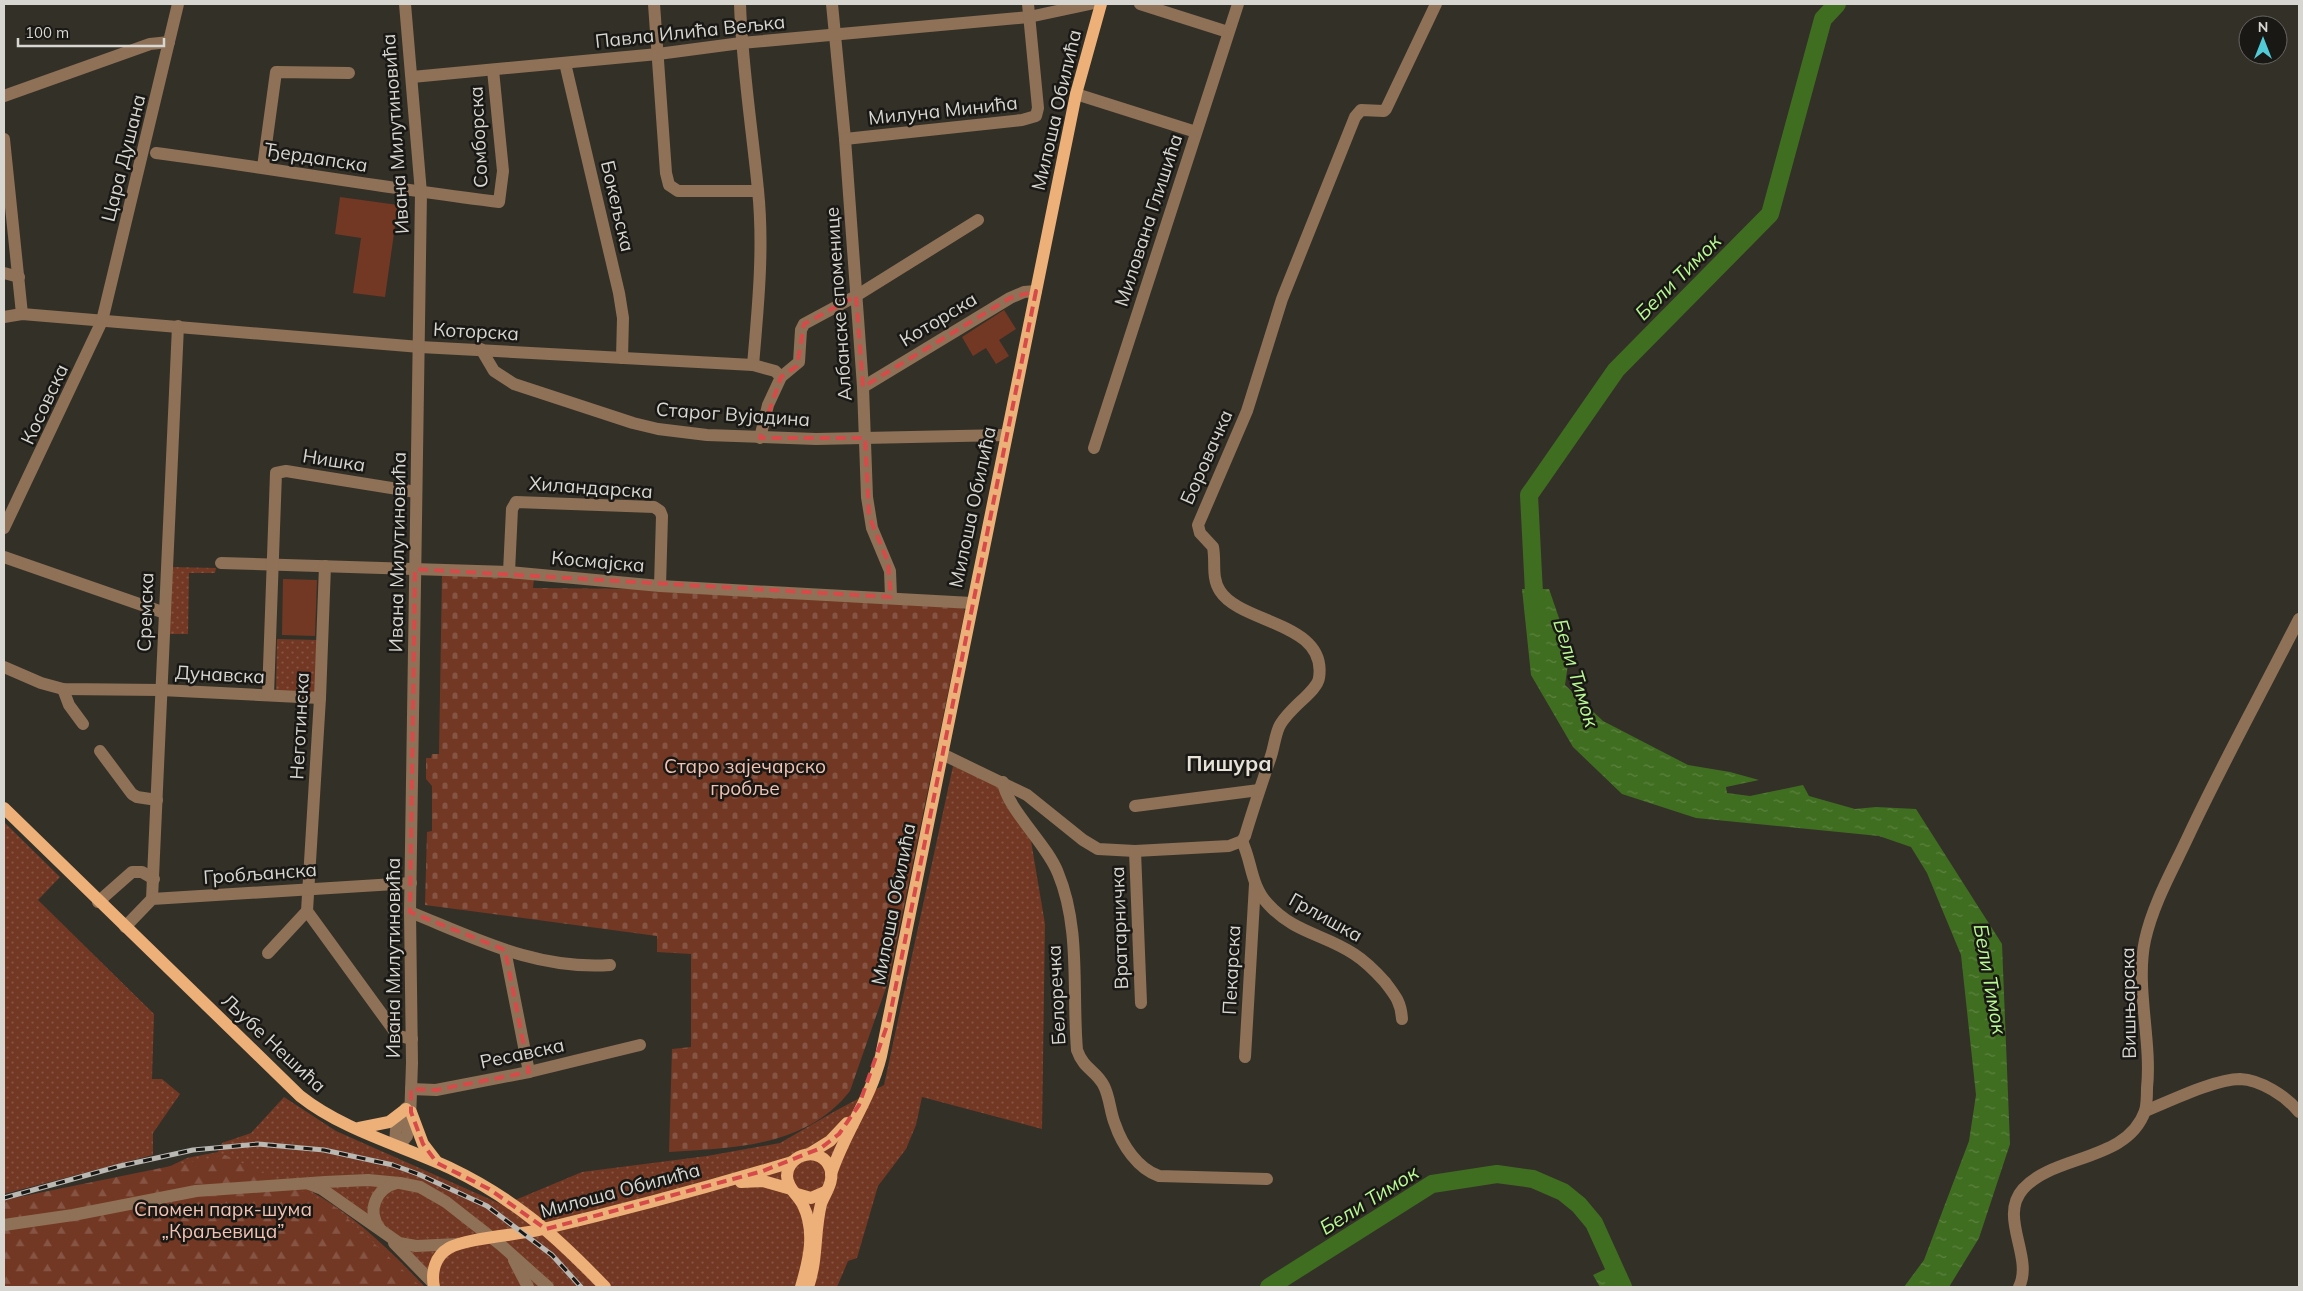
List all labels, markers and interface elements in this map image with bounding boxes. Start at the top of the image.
street label: Павла Илића Вељка [594,9,786,53]
scale bar [18,15,164,47]
north arrow [2238,15,2288,65]
text: N [2258,18,2268,36]
text: 100 m [25,23,69,42]
street label: Милоша Обилића [1026,27,1086,193]
street label: Ивана Милутиновића [376,33,414,235]
street label: Сомборска [463,86,493,188]
street label: Милуна Минића [867,90,1019,130]
street label: Цара Душана [96,92,150,224]
street label: Милована Глишића [1109,131,1187,309]
street label: Ђердапска [263,137,369,177]
street label: Бокељска [596,158,640,254]
street label: Албанске споменице [819,206,857,402]
water label: Бели Тимок [1629,227,1727,325]
street label: Которска [895,287,981,351]
street label: Которска [432,317,520,345]
street label: Косовска [15,360,73,448]
street label: Старог Вујадина [655,397,811,431]
street label: Боровачка [1174,406,1238,508]
street label: Милоша Обилића [943,424,1001,590]
street label: Нишка [301,443,367,477]
street label: Ивана Милутиновића [383,452,411,652]
street label: Хиландарска [528,471,654,503]
street label: Космајска [550,545,646,577]
street label: Сремска [132,572,158,652]
water label: Бели Тимок [1548,616,1605,731]
street label: Дунавска [174,660,266,688]
street label: Неготинска [284,672,314,780]
district label: Пишура [1186,750,1272,776]
park label: Старо зајечарско гробље [664,754,826,800]
street label: Милоша Обилића [866,821,920,987]
street label: Гробљанска [202,857,318,889]
street label: Ивана Милутиновића [381,858,405,1058]
street label: Вратарничка [1105,866,1133,990]
street label: Грлишка [1285,887,1367,947]
water label: Бели Тимок [1968,922,2013,1037]
street label: Пекарска [1217,924,1245,1016]
street label: Белоречка [1041,944,1071,1046]
street label: Вишњарска [2115,947,2141,1059]
street label: Љубе Нешића [217,989,331,1097]
street label: Ресавска [478,1032,566,1074]
street label: Милоша Обилића [538,1157,702,1223]
water label: Бели Тимок [1315,1159,1424,1240]
park label: Спомен парк-шума „Краљевица” [134,1197,312,1243]

